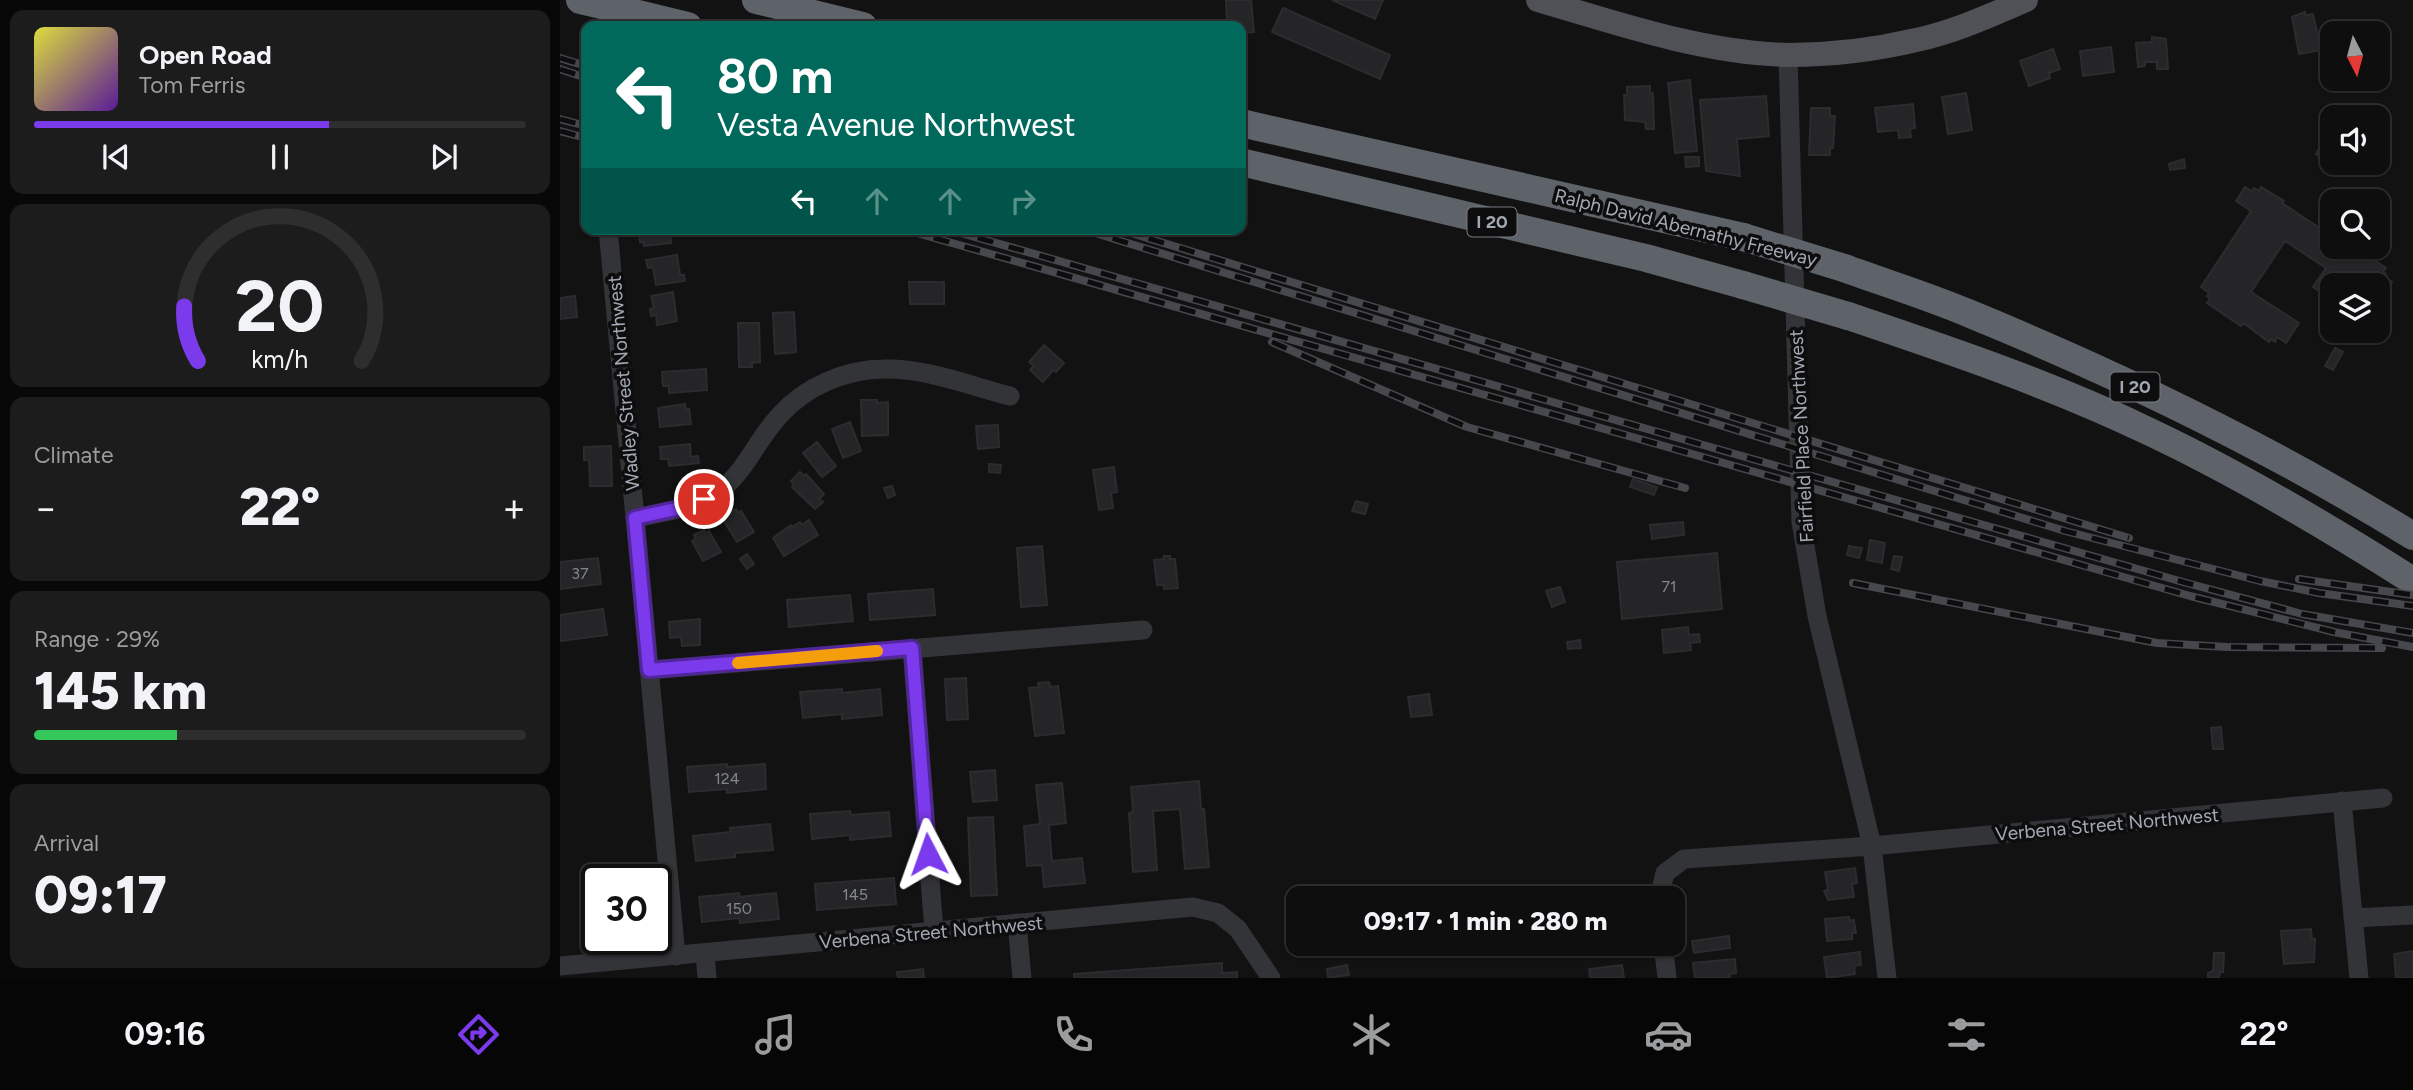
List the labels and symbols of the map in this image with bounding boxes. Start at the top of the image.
north arrow [2320,21,2390,91]
street label: Ralph David Abernathy Freeway [1552,184,1820,271]
road number: I 20 [1468,208,1516,236]
street label: Wadley Street Northwest [603,274,644,492]
street label: Fairfield Place Northwest [1784,329,1819,543]
road number: I 20 [2110,372,2160,402]
pin [674,469,734,529]
house number: 37 [571,564,589,583]
house number: 71 [1661,577,1677,596]
house number: 124 [714,769,740,788]
street label: Verbena Street Northwest [1994,803,2220,846]
position arrow [891,817,965,891]
speed limit sign: 30 [581,864,672,955]
house number: 145 [842,885,868,904]
house number: 150 [726,899,752,918]
street label: Verbena Street Northwest [818,911,1044,954]

